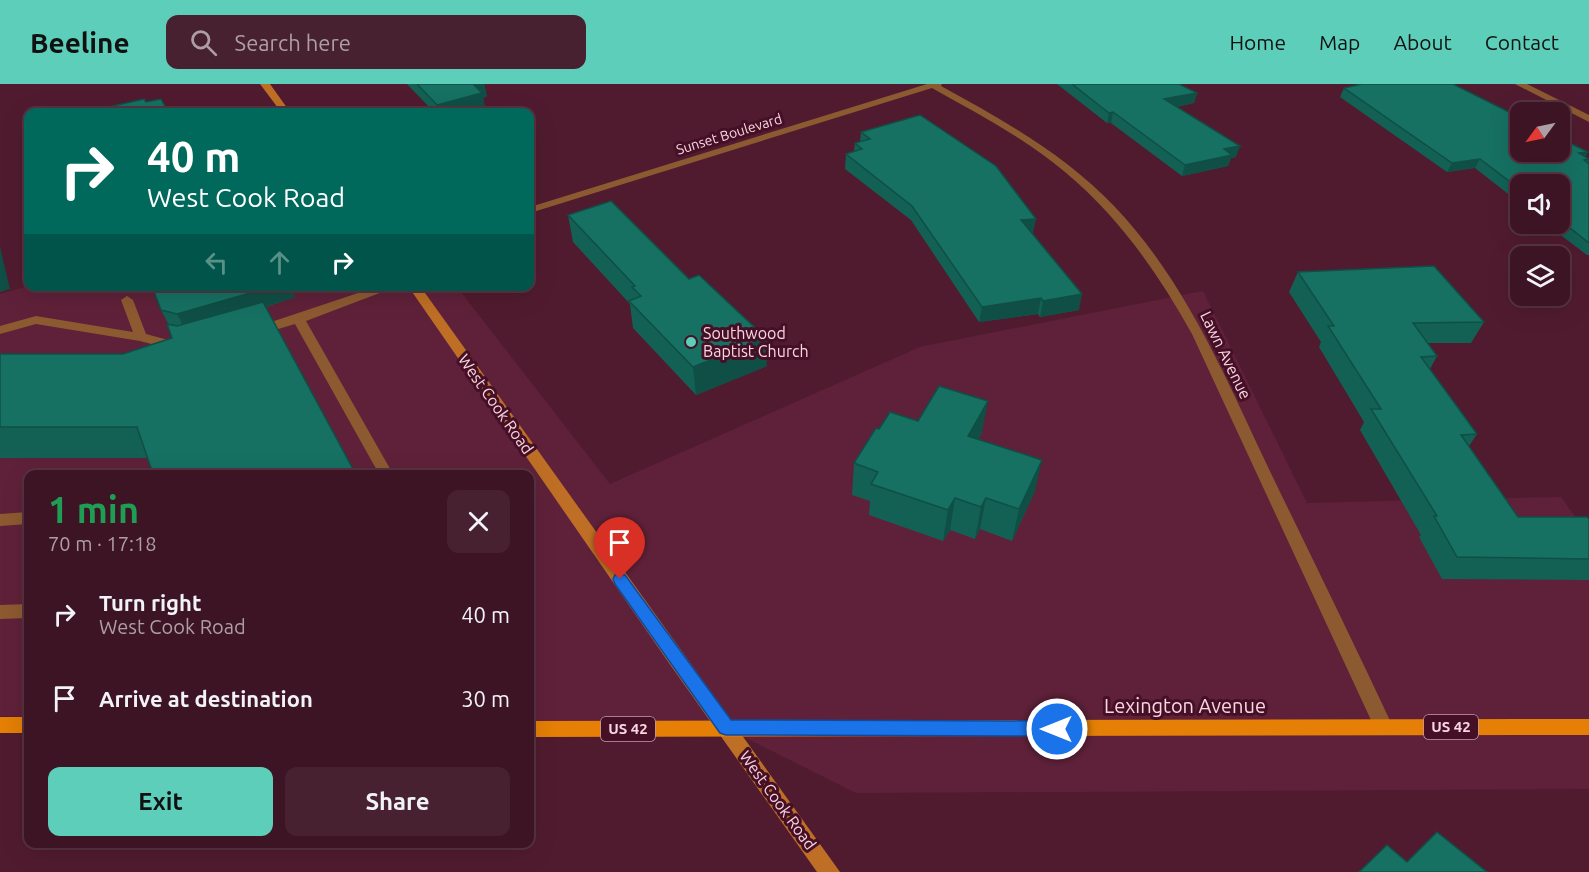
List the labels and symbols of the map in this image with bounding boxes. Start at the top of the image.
north arrow [1510,102,1570,162]
street label: Sunset Boulevard [674,110,784,158]
street label: Lawn Avenue [1197,308,1255,402]
place label: Southwood Baptist Church [703,324,809,360]
marker: Southwood Baptist Church [684,335,698,349]
street label: West Cook Road [455,351,537,457]
pin [594,517,645,579]
street label: Lexington Avenue [1104,694,1266,717]
position arrow [1025,697,1089,761]
road number: US 42 [1424,715,1478,739]
road number: US 42 [601,717,655,741]
street label: West Cook Road [736,747,820,853]

